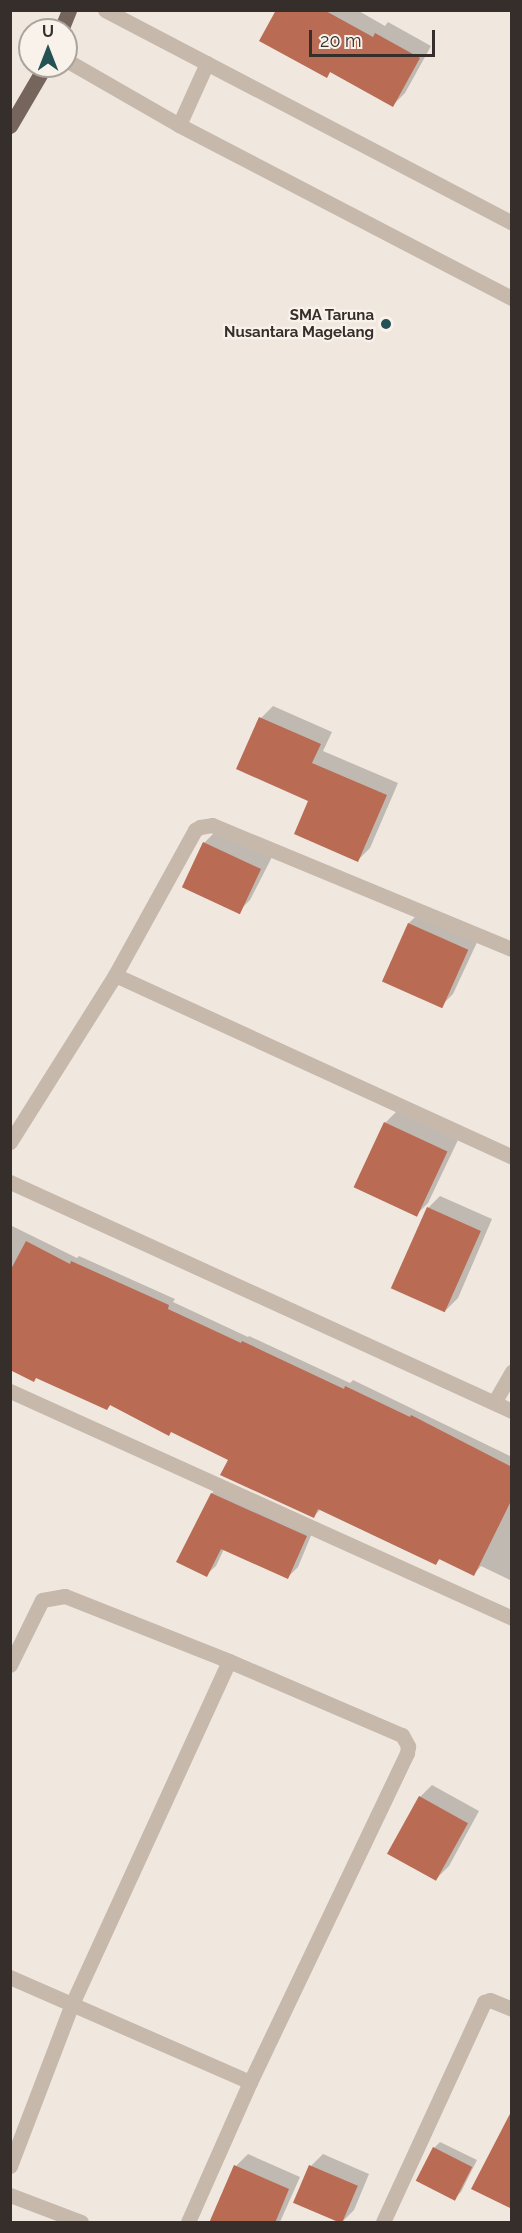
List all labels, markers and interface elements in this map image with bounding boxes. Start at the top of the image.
north arrow [18,18,78,78]
scale bar [312,18,438,56]
text: U [42,22,54,41]
text: 20 m [320,30,362,51]
place label: SMA Taruna Nusantara Magelang [224,306,374,341]
marker: SMA Taruna Nusantara Magelang [379,317,393,331]

